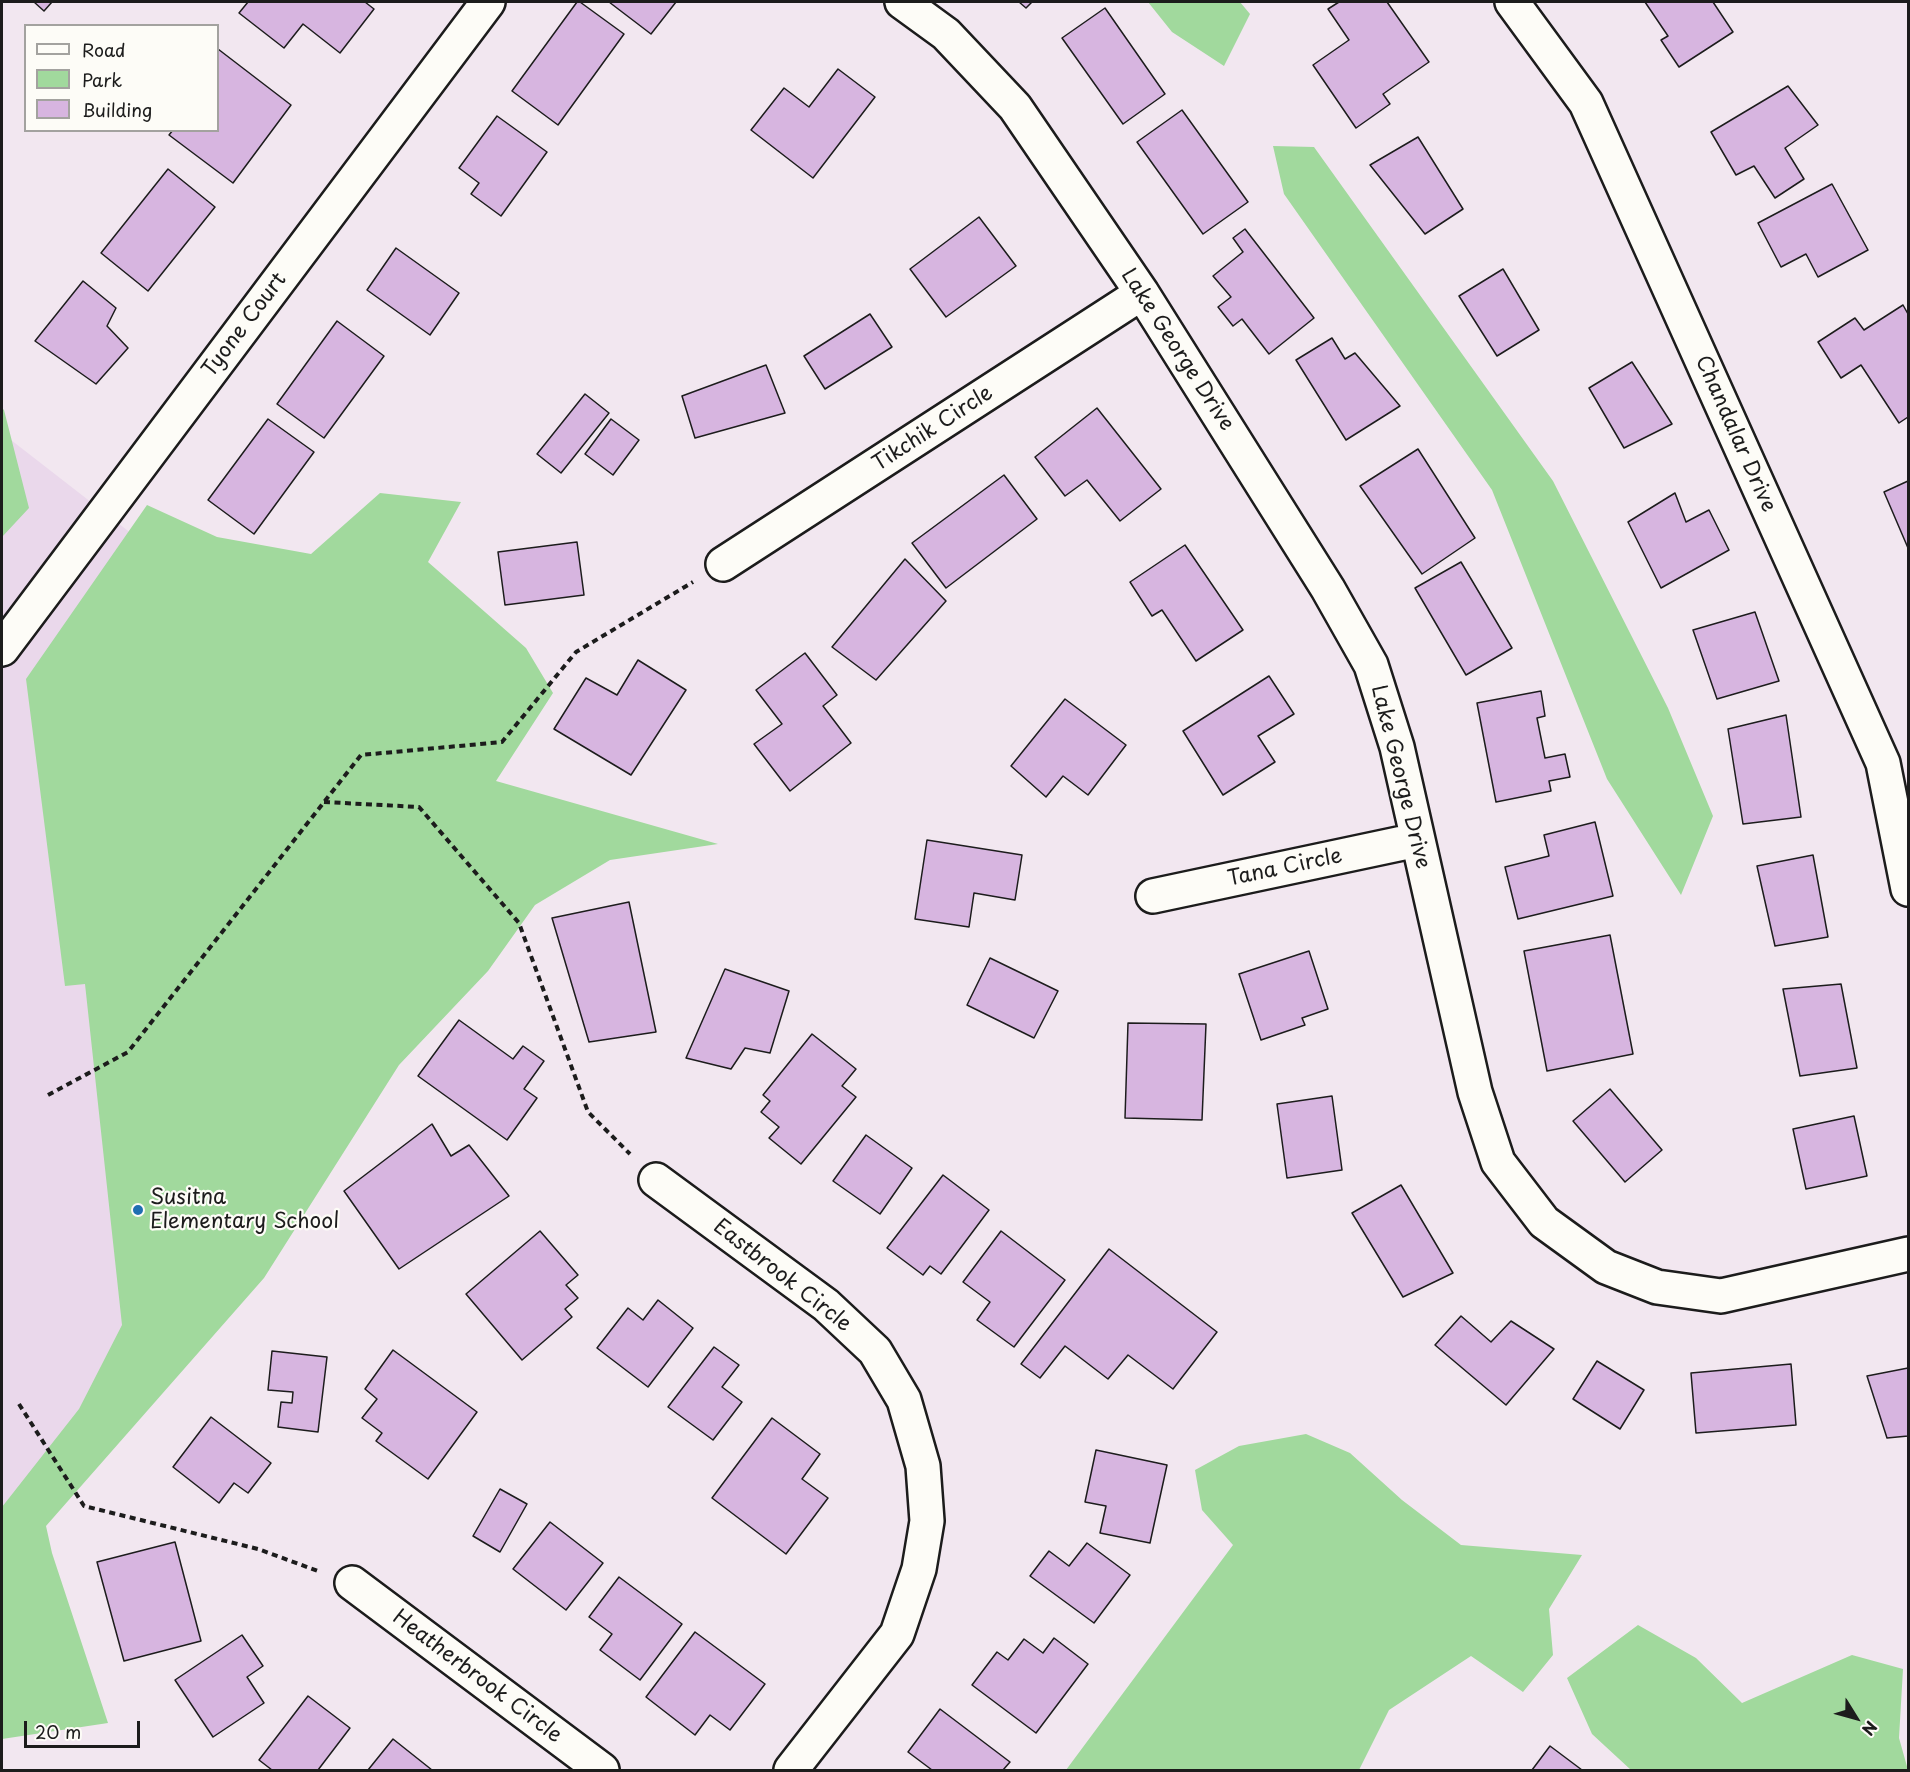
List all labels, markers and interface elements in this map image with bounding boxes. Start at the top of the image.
legend [24,24,219,132]
text: Road [82,36,126,63]
text: Park [82,66,122,93]
text: Building [82,96,152,123]
street label: Lake George Drive [1115,264,1239,436]
street label: Tyone Court [198,268,292,382]
street label: Chandalar Drive [1689,352,1781,516]
street label: Tikchik Circle [868,381,998,477]
street label: Lake George Drive [1365,683,1435,871]
street label: Tana Circle [1225,844,1345,892]
place label: Susitna Elementary School [150,1185,339,1235]
marker: Susitna Elementary School [131,1203,145,1217]
street label: Eastbrook Circle [708,1214,856,1338]
street label: Heatherbrook Circle [387,1605,567,1749]
north arrow [1826,1688,1886,1748]
scale bar [27,1709,142,1747]
text: N [1857,1717,1884,1741]
text: 20 m [35,1718,81,1745]

